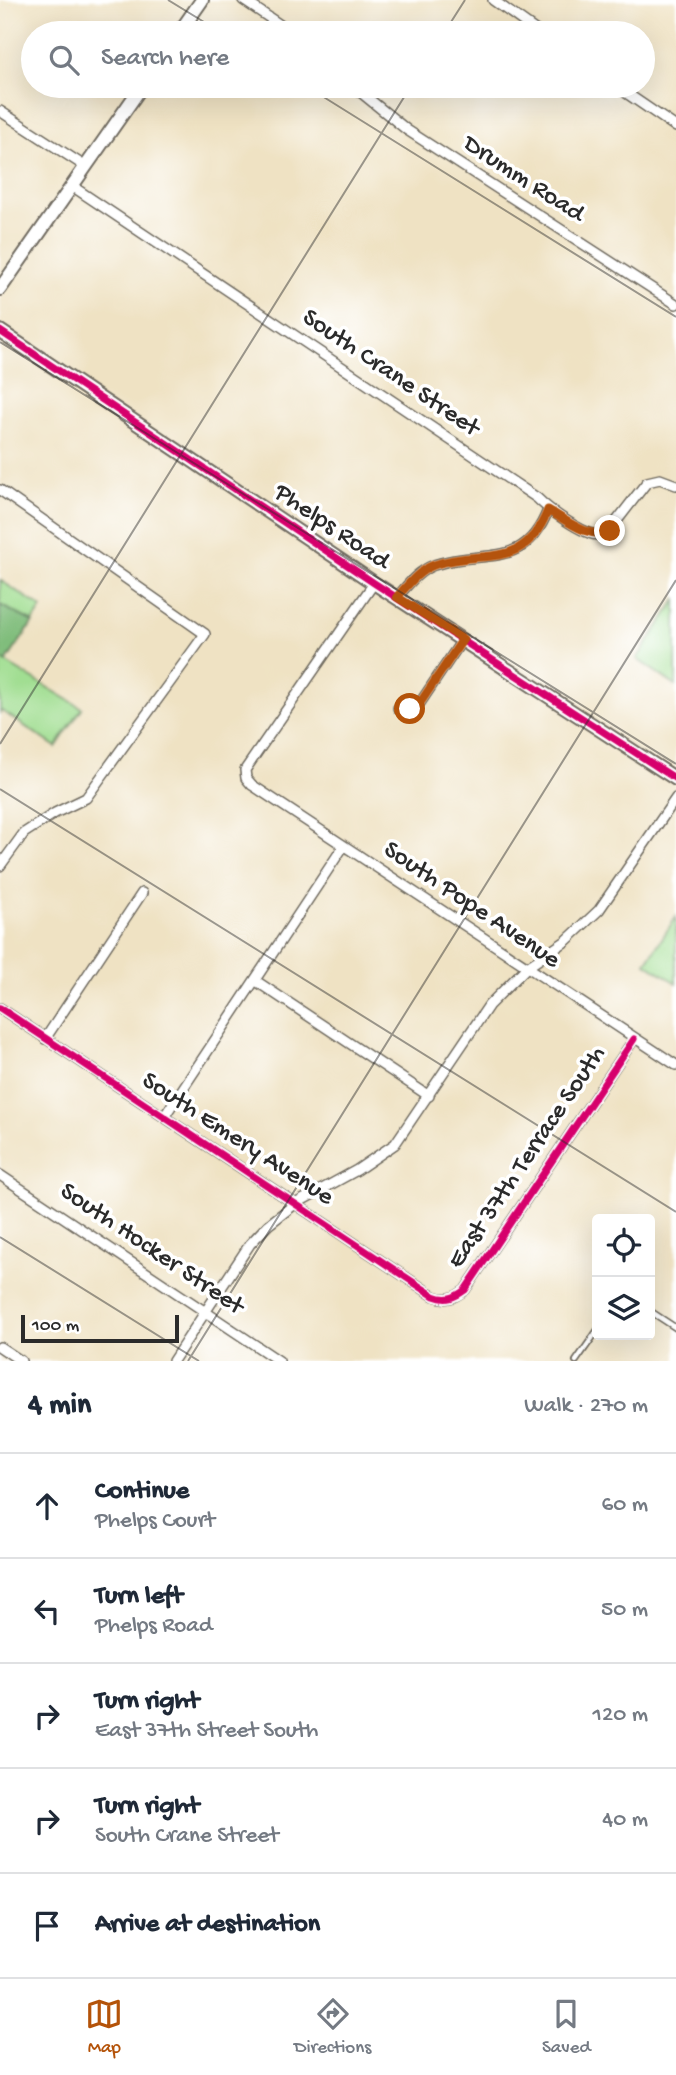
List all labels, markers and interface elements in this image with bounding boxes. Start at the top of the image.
search box [21,21,655,98]
icon: search [45,41,83,79]
text: Search here [101,44,229,75]
street label: Drumm Road [455,128,591,232]
street label: South Crane Street [295,303,487,446]
street label: Phelps Road [266,477,396,579]
route end [594,515,625,546]
route start [394,693,425,724]
street label: South Pope Avenue [377,835,566,977]
street label: East 37th Terrace South [442,1041,614,1275]
street label: South Emery Avenue [135,1066,339,1214]
street label: South Hocker Street [53,1177,251,1324]
map controls [592,1214,655,1340]
button: locate [592,1214,655,1277]
button: layers [592,1277,655,1340]
scale bar [21,1312,178,1344]
text: 100 m [32,1315,79,1338]
text: 4 min [28,1389,91,1424]
text: Walk · 270 m [524,1393,648,1420]
text: Continue [95,1477,189,1508]
icon: ahead [28,1487,66,1525]
text: 60 m [602,1492,648,1519]
text: Phelps Court [95,1508,215,1535]
text: Turn left [95,1582,183,1613]
icon: left [28,1592,66,1630]
text: 50 m [601,1597,648,1624]
text: Phelps Road [95,1613,212,1640]
text: Turn right [95,1687,199,1718]
icon: right [28,1697,66,1735]
text: 120 m [593,1702,648,1729]
text: East 37th Street South [95,1718,318,1745]
text: Turn right [95,1792,199,1823]
icon: right [28,1802,66,1840]
text: 40 m [602,1807,648,1834]
text: South Crane Street [95,1823,279,1850]
icon: arrive [28,1907,66,1945]
text: Arrive at destination [95,1910,320,1941]
tab: Map [85,1995,123,2060]
tab: Directions [294,1995,371,2060]
tab: Saved [542,1995,591,2060]

